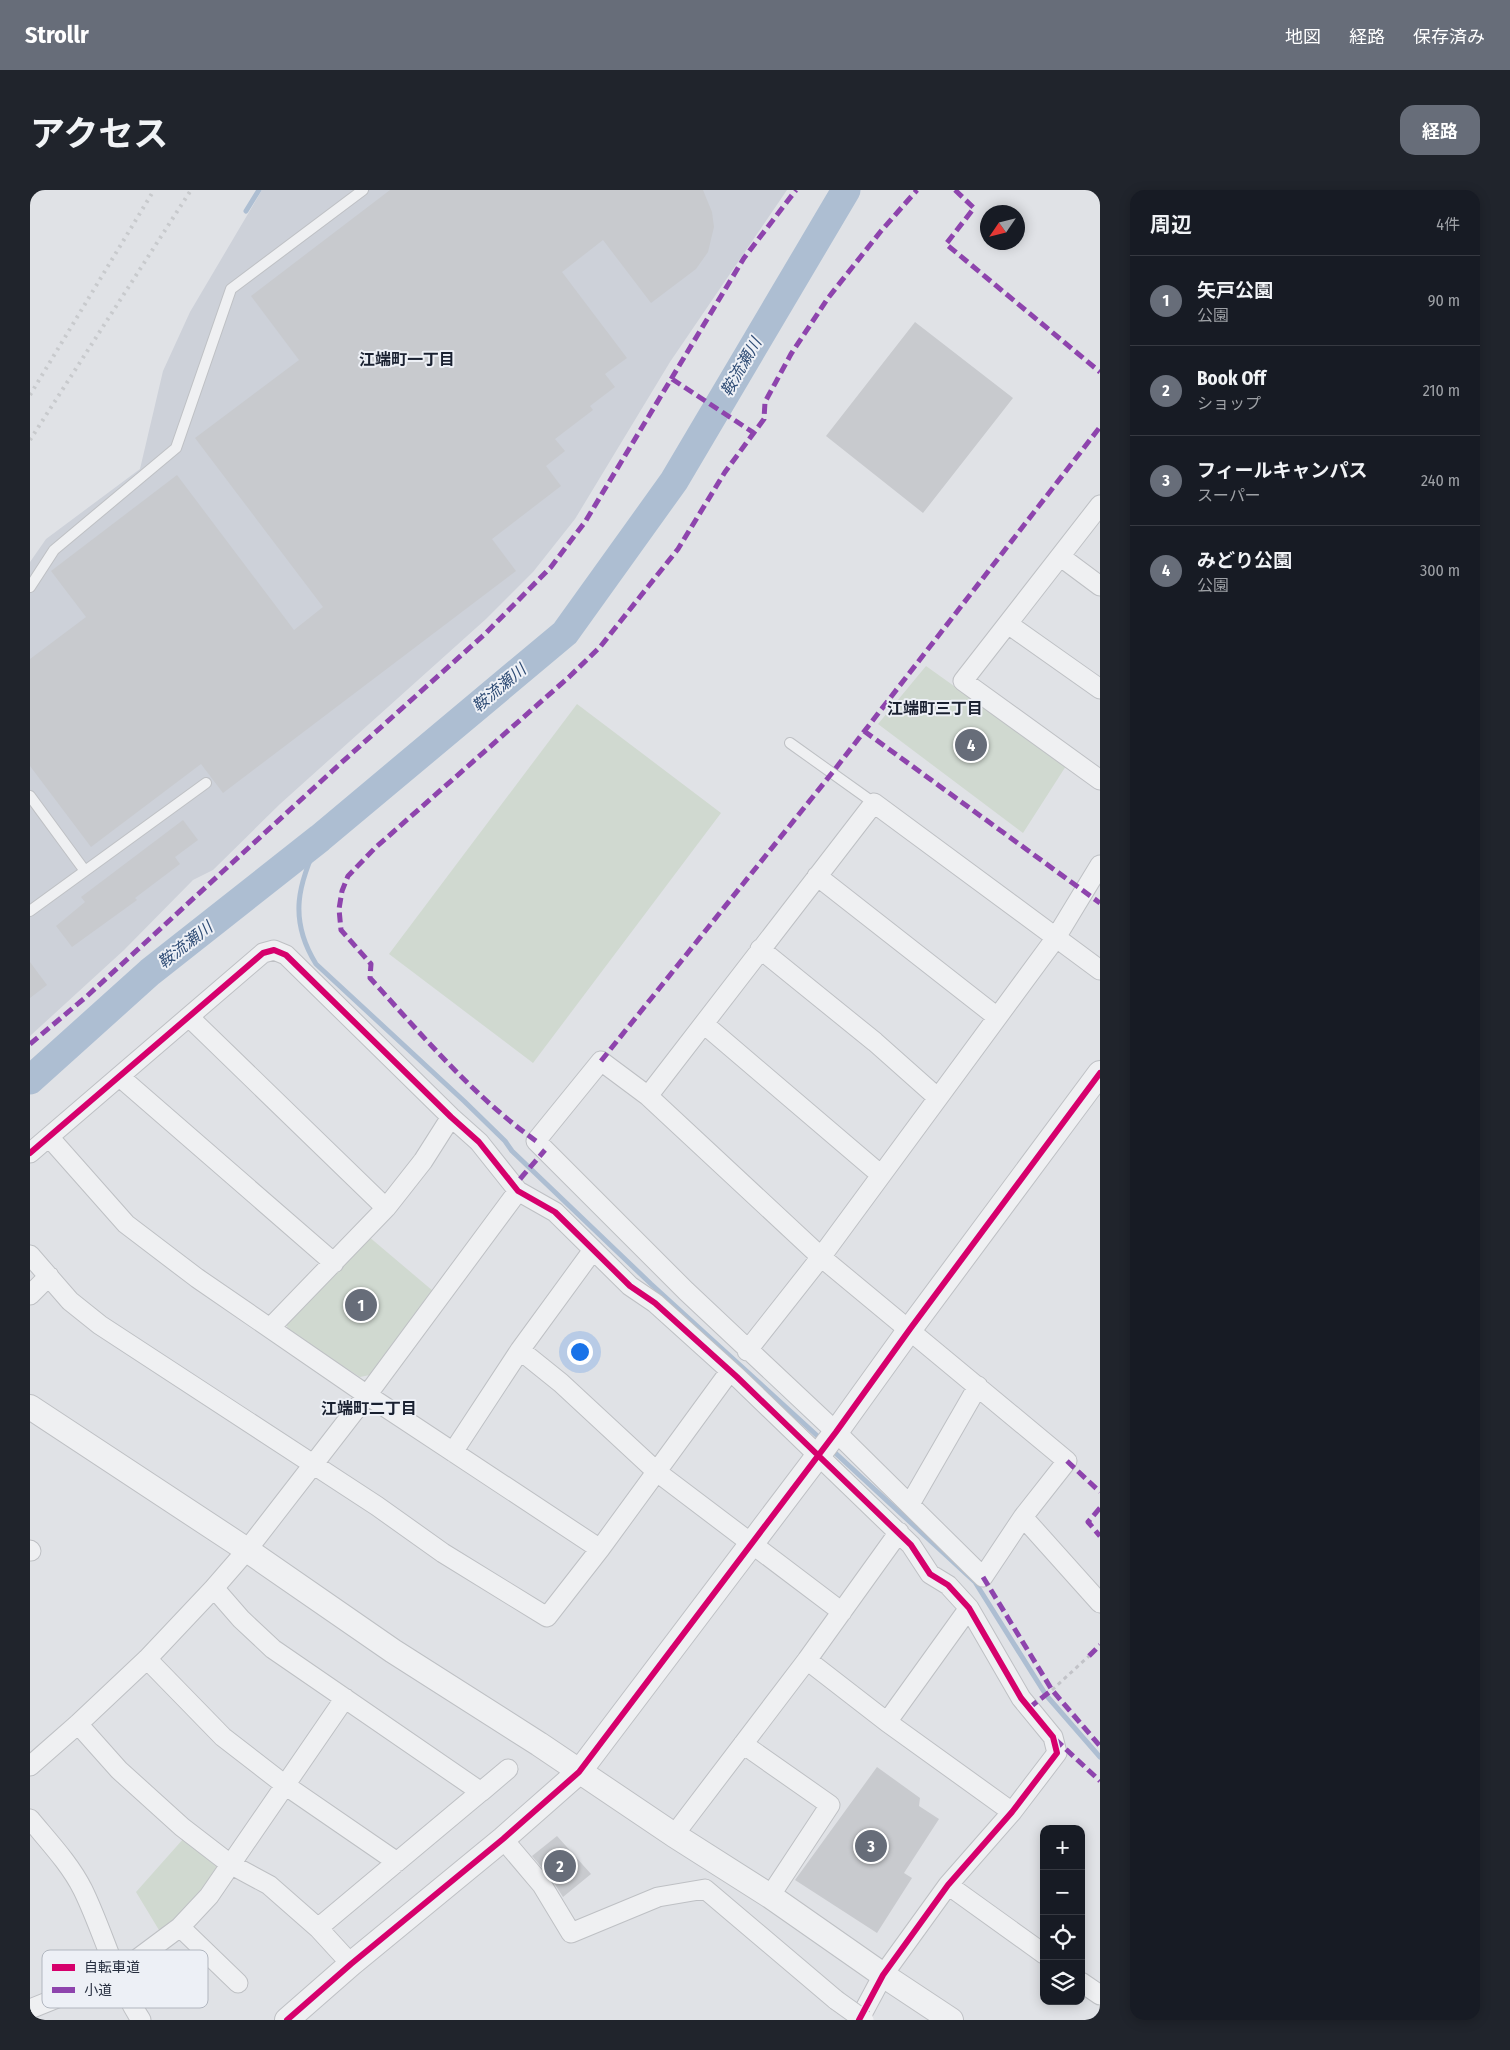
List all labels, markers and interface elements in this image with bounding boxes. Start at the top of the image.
text: Strollr [25,21,89,49]
text: 地図 [1285,26,1321,48]
text: 経路 [1349,26,1385,48]
text: 保存済み [1413,26,1485,48]
button: 経路 [1400,105,1480,155]
text: アクセス [30,113,168,155]
north arrow [980,205,1025,250]
text: 周辺 [1150,212,1192,238]
text: 4件 [1436,215,1460,234]
text: 矢戸公園 [1197,279,1273,302]
text: 1 [1163,291,1169,310]
text: 90 m [1428,291,1460,310]
text: 公園 [1197,306,1229,325]
water label: 鞍流瀬川 [717,333,766,399]
district label: 江端町一丁目 [359,350,455,369]
text: Book Off [1197,367,1266,390]
text: 2 [1162,381,1170,400]
text: 210 m [1423,381,1460,400]
text: ショップ [1197,394,1261,413]
text: フィールキャンパス [1197,459,1368,482]
text: 3 [1162,471,1170,490]
text: 240 m [1421,471,1460,490]
text: スーパー [1197,486,1261,505]
text: みどり公園 [1197,549,1292,572]
text: 4 [1162,561,1170,580]
text: 300 m [1420,561,1460,580]
text: 公園 [1197,576,1229,595]
water label: 鞍流瀬川 [468,659,531,716]
district label: 江端町三丁目 [887,699,983,718]
pin: 4 [955,726,987,764]
water label: 鞍流瀬川 [154,917,218,972]
pin: 1 [345,1286,377,1324]
your location [567,1339,593,1365]
district label: 江端町二丁目 [321,1399,417,1418]
map controls [1040,1825,1085,2005]
button: + [1040,1825,1085,1870]
pin: 3 [855,1827,887,1865]
pin: 2 [544,1847,576,1885]
button: − [1040,1870,1085,1915]
button: locate [1040,1915,1085,1960]
legend [42,1950,208,2008]
text: 自転車道 [84,1959,140,1976]
button: layers [1040,1960,1085,2005]
text: 小道 [84,1982,112,1999]

